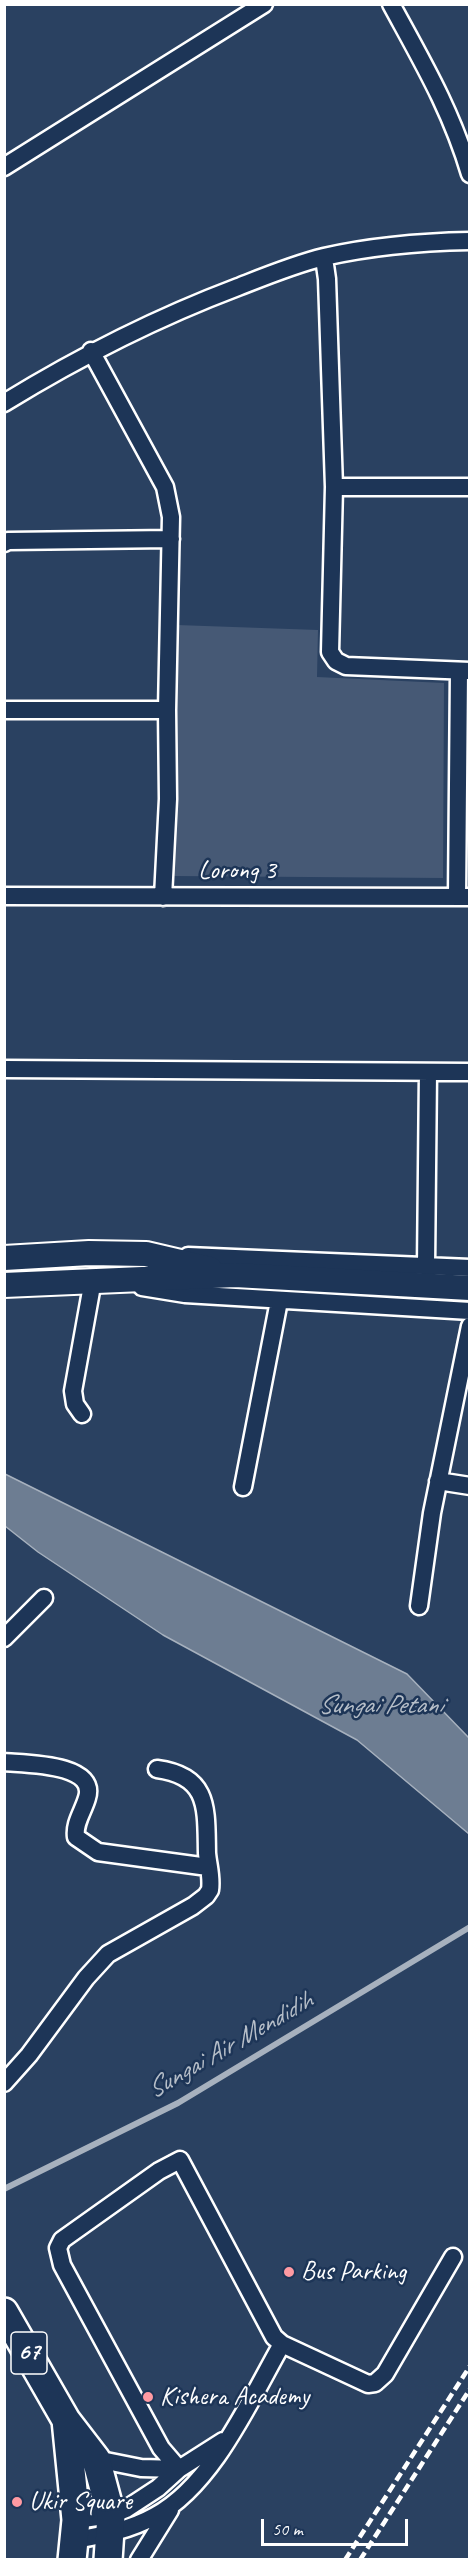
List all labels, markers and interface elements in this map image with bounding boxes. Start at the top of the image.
street label: Lorong 3 [198,855,276,887]
water label: Sungai Petani [318,1690,442,1722]
water label: Sungai Air Mendidih [141,1986,319,2106]
place label: Bus Parking [301,2256,406,2288]
marker: Bus Parking [282,2265,296,2279]
road number: 67 [11,2332,47,2374]
place label: Kishera Academy [160,2381,309,2413]
marker: Kishera Academy [141,2390,155,2404]
place label: Ukir Square [29,2486,132,2518]
marker: Ukir Square [10,2495,24,2509]
scale bar [264,2507,411,2545]
text: 50 m [272,2518,303,2540]

